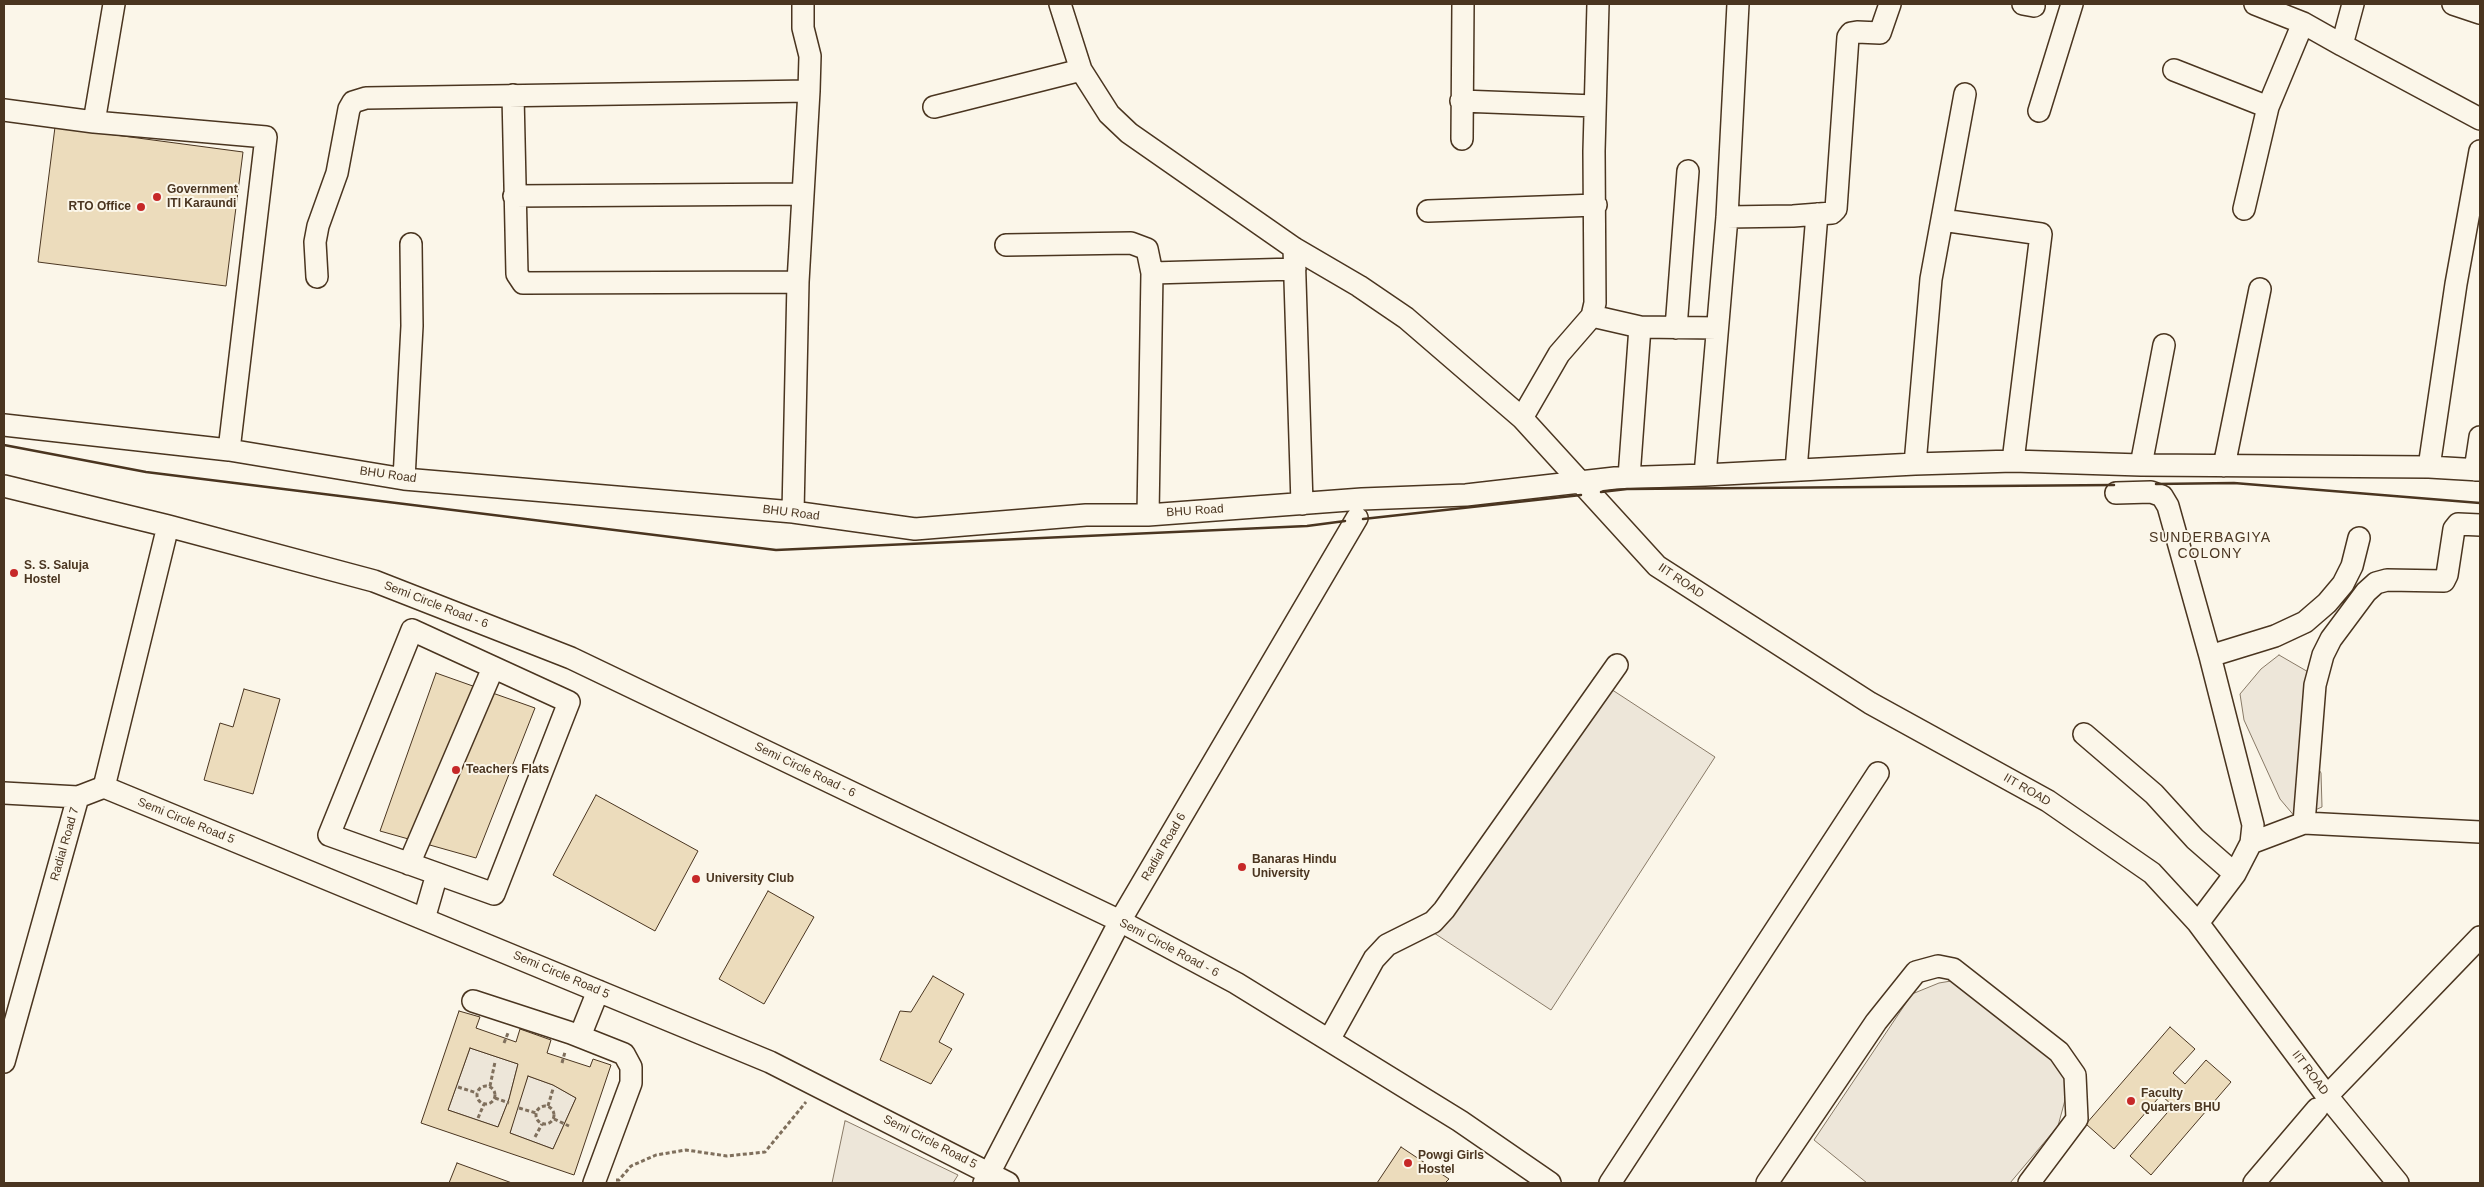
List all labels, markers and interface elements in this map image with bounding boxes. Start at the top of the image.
place label: Government ITI Karaundi [167,183,238,211]
marker: Government ITI Karaundi [151,191,163,203]
place label: RTO Office [69,200,131,214]
marker: RTO Office [135,201,147,213]
street label: BHU Road [359,464,417,486]
street label: BHU Road [762,502,820,524]
street label: BHU Road [1166,502,1224,520]
district label: SUNDERBAGIYA COLONY [2147,530,2273,562]
place label: S. S. Saluja Hostel [24,559,89,587]
street label: IIT ROAD [1655,560,1707,602]
marker: S. S. Saluja Hostel [8,567,20,579]
street label: Semi Circle Road - 6 [382,578,490,632]
street label: Semi Circle Road - 6 [752,739,858,801]
place label: Teachers Flats [466,763,549,777]
marker: Teachers Flats [450,764,462,776]
street label: IIT ROAD [2001,771,2053,809]
street label: Semi Circle Road 5 [135,795,237,847]
street label: Radial Road 7 [48,805,82,883]
street label: Radial Road 6 [1139,810,1189,884]
place label: Banaras Hindu University [1252,853,1337,881]
marker: Banaras Hindu University [1236,861,1248,873]
place label: University Club [706,872,794,886]
marker: University Club [690,873,702,885]
street label: Semi Circle Road - 6 [1117,916,1221,980]
street label: Semi Circle Road 5 [511,948,611,1002]
street label: IIT ROAD [2289,1048,2331,1098]
place label: Faculty Quarters BHU [2141,1087,2220,1115]
marker: Faculty Quarters BHU [2125,1095,2137,1107]
street label: Semi Circle Road 5 [881,1112,979,1172]
place label: Powgi Girls Hostel [1418,1149,1484,1177]
marker: Powgi Girls Hostel [1402,1157,1414,1169]

